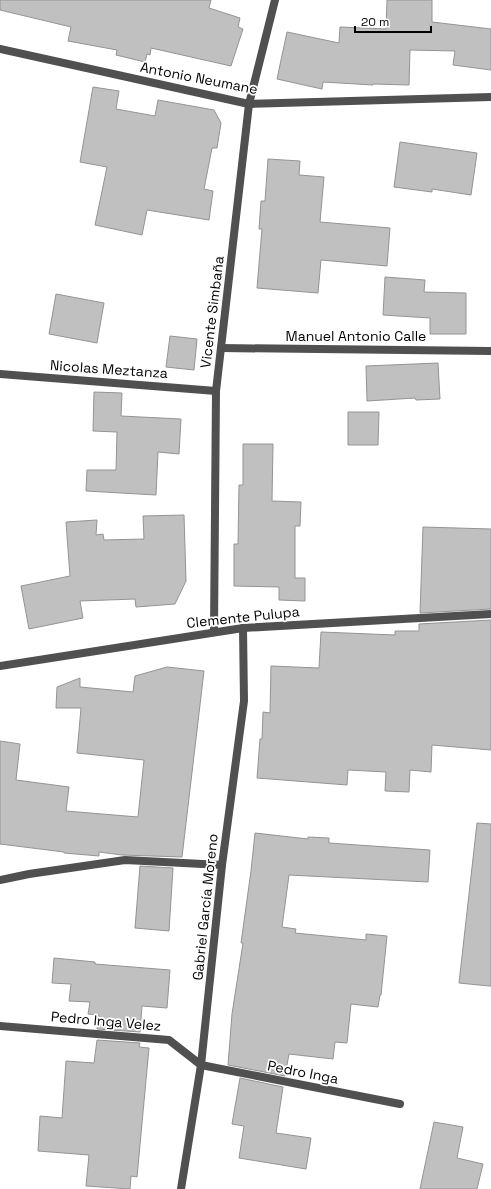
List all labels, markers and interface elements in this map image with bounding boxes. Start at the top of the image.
scale bar [355,8,431,34]
text: 20 m [361,14,389,30]
street label: Antonio Neumane [139,58,259,98]
street label: Vicente Simbaña [196,255,228,369]
street label: Manuel Antonio Calle [286,327,426,345]
street label: Nicolas Meztanza [50,356,168,382]
street label: Clemente Pulupa [186,602,300,632]
street label: Gabriel García Moreno [188,833,222,981]
street label: Pedro Inga Velez [50,1007,162,1035]
street label: Pedro Inga [266,1056,340,1088]

